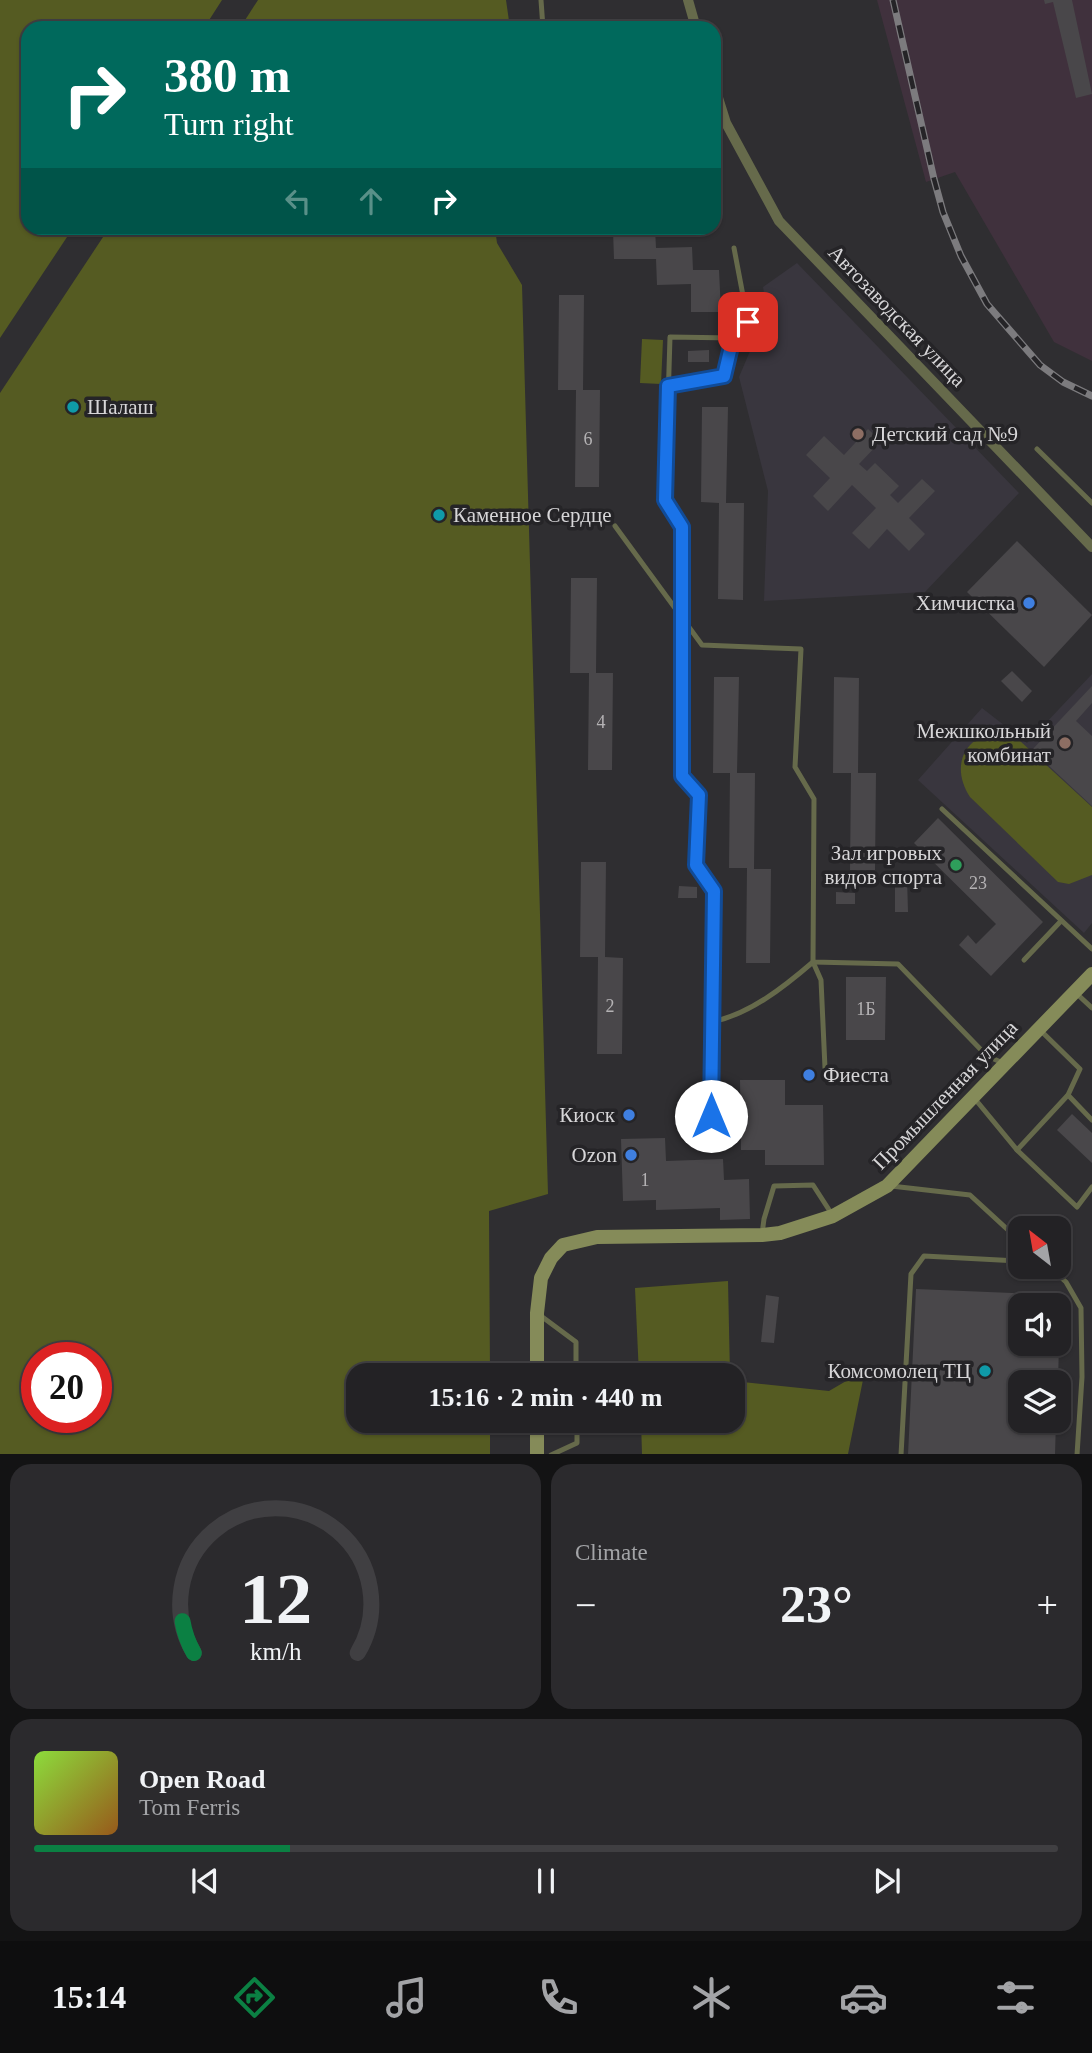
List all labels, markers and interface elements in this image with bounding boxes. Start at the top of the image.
text: 380 m [164,48,291,103]
icon: right [49,49,140,140]
text: Turn right [164,106,294,142]
icon: left [279,182,317,220]
icon: ahead [352,182,390,220]
icon: right [425,182,463,220]
street label: Автозаводская улица [823,240,971,392]
pin [718,292,778,352]
icon: arrive [729,303,767,341]
place label: Шалаш [87,395,154,419]
marker: Шалаш [65,399,81,415]
place label: Детский сад №9 [872,422,1018,446]
marker: Детский сад №9 [850,426,866,442]
house number: 6 [584,429,593,449]
place label: Каменное Сердце [453,503,612,527]
marker: Каменное Сердце [431,507,447,523]
place label: Химчистка [916,591,1016,615]
marker: Химчистка [1021,595,1037,611]
house number: 4 [597,712,606,732]
place label: Межшкольный комбинат [917,719,1051,767]
marker: Межшкольный комбинат [1057,735,1073,751]
place label: Зал игровых видов спорта [824,841,943,889]
marker: Зал игровых видов спорта [948,857,964,873]
house number: 23 [969,873,987,893]
house number: 2 [606,996,615,1016]
house number: 1Б [856,999,876,1019]
street label: Промышленная улица [868,1015,1023,1174]
place label: Фиеста [823,1063,889,1087]
marker: Фиеста [801,1067,817,1083]
position arrow [674,1079,748,1153]
place label: Киоск [559,1103,616,1127]
marker: Киоск [621,1107,637,1123]
place label: Ozon [572,1143,617,1167]
marker: Ozon [623,1147,639,1163]
house number: 1 [641,1170,650,1190]
north arrow [1008,1216,1071,1279]
map controls [1008,1216,1071,1433]
button: sound [1008,1293,1071,1356]
speed limit sign: 20 [21,1342,112,1433]
place label: Комсомолец ТЦ [827,1359,971,1383]
marker: Комсомолец ТЦ [977,1363,993,1379]
button: layers [1008,1370,1071,1433]
text: 15:16 · 2 min · 440 m [429,1383,663,1412]
text: Climate [575,1540,648,1565]
text: 12 [239,1558,312,1639]
text: 23° [780,1576,853,1633]
text: − [575,1584,596,1626]
text: + [1037,1584,1058,1626]
text: km/h [250,1637,302,1664]
text: Open Road [139,1765,265,1794]
text: Tom Ferris [139,1795,240,1820]
icon: previous [186,1862,224,1900]
icon: pause [527,1862,565,1900]
icon: next [868,1862,906,1900]
icon: directions [230,1973,279,2022]
icon: music [382,1973,431,2022]
icon: phone [534,1973,583,2022]
icon: climate [687,1973,736,2022]
icon: car [839,1973,888,2022]
icon: filters [991,1973,1040,2022]
text: 15:14 [52,1979,126,2015]

